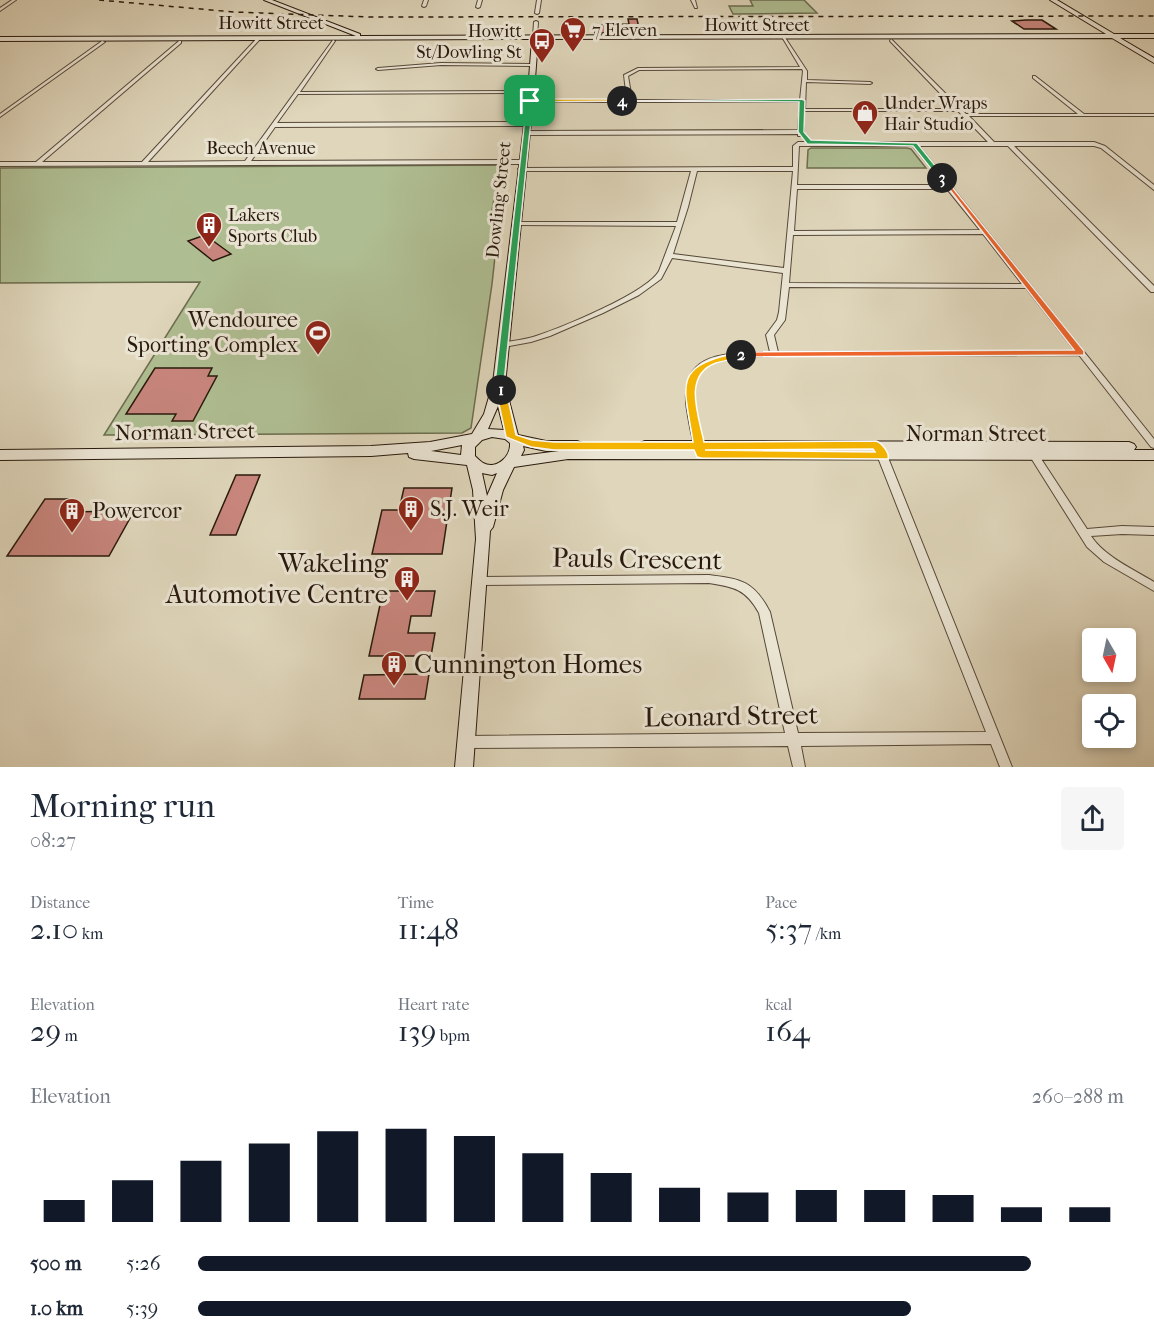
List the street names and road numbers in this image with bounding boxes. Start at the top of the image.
street label: Howitt Street [218,13,324,34]
street label: Howitt Street [704,15,810,36]
street label: Beech Avenue [206,138,316,159]
street label: Dowling Street [482,140,516,260]
street label: Norman Street [114,418,256,446]
street label: Norman Street [906,421,1046,447]
street label: Pauls Crescent [552,542,723,576]
street label: Leonard Street [644,698,819,734]

